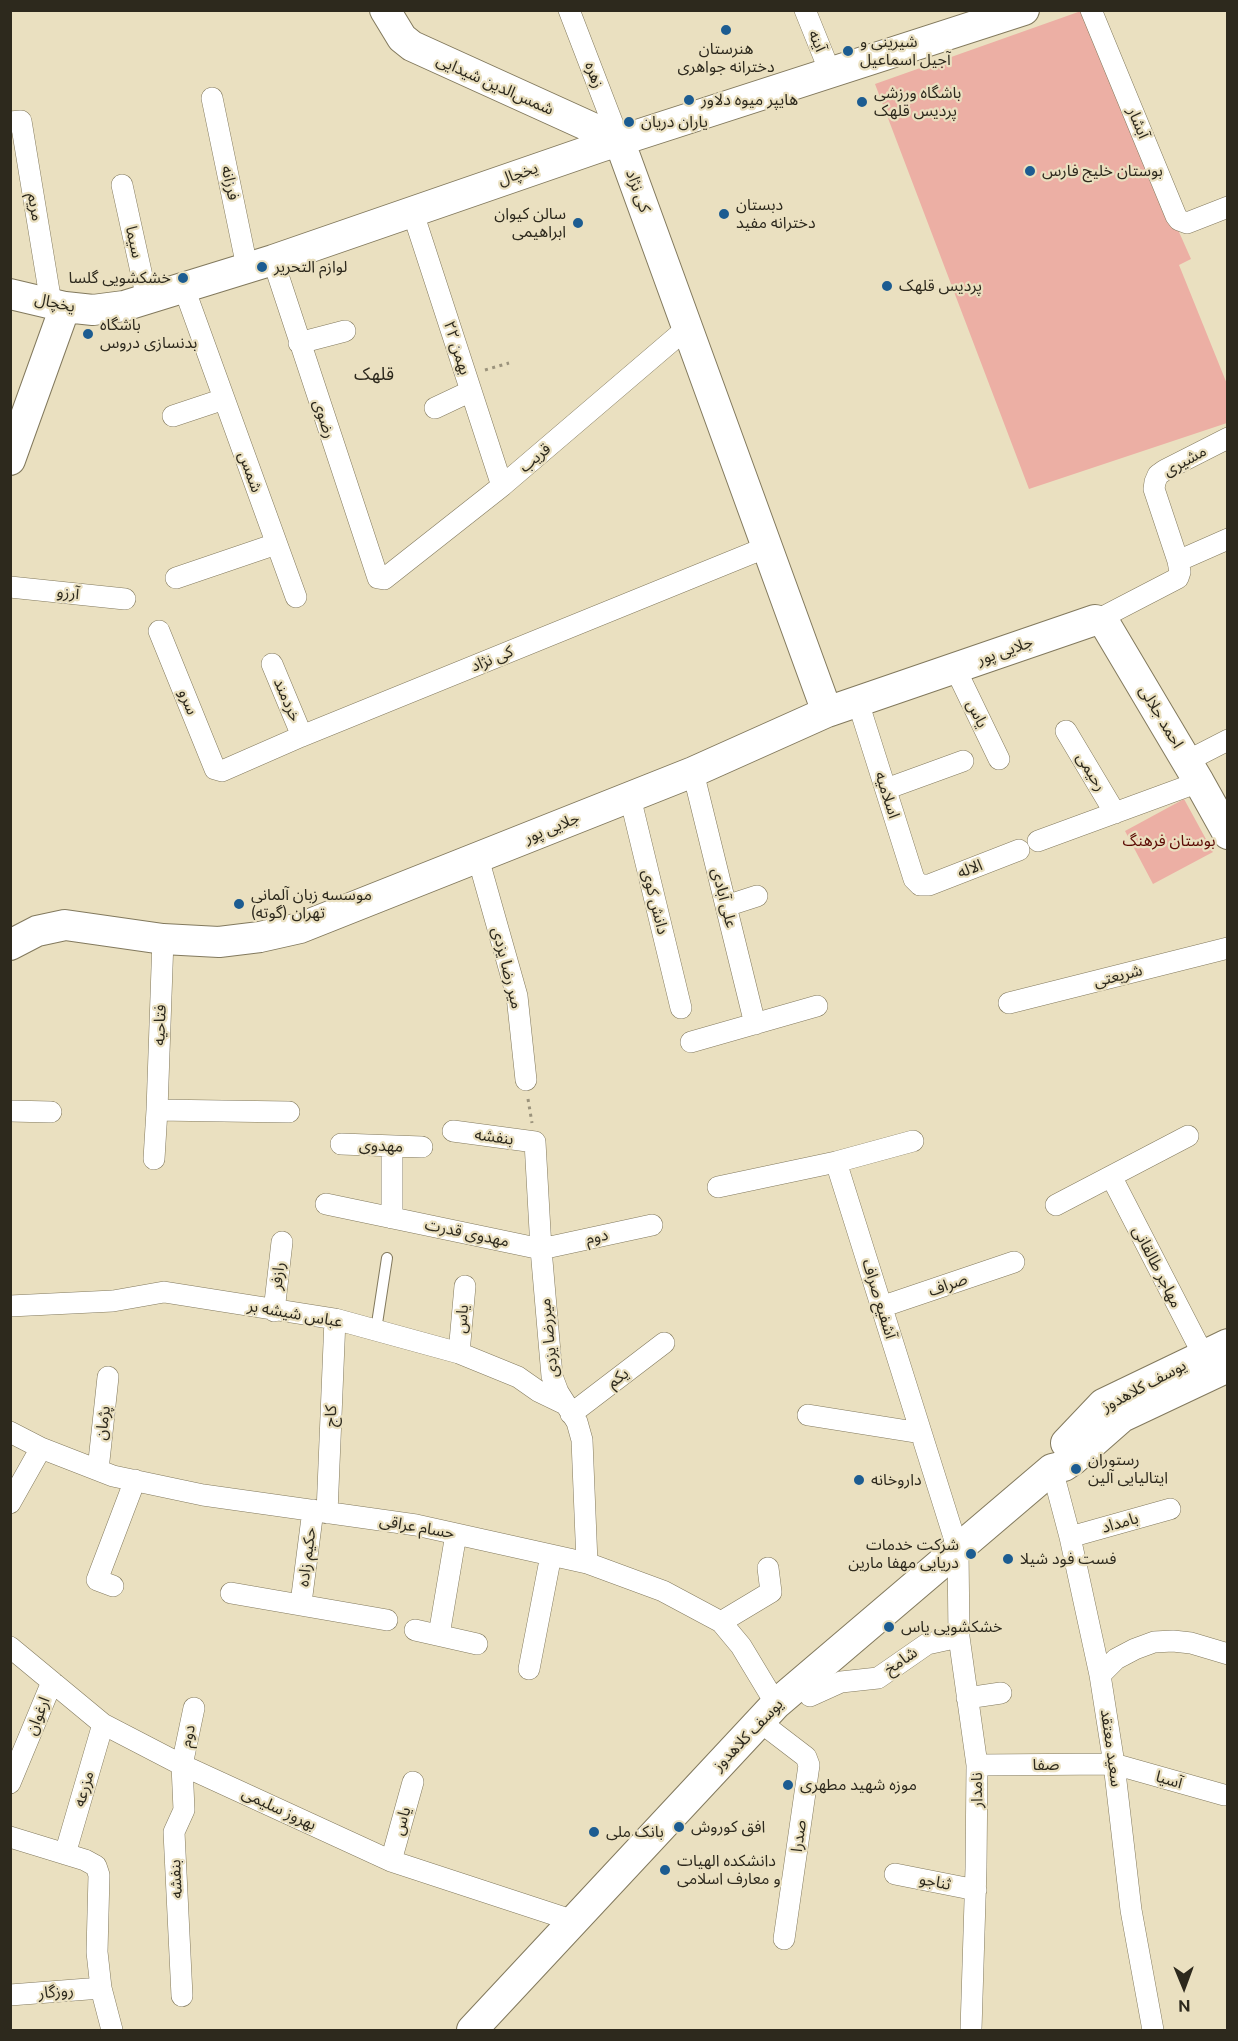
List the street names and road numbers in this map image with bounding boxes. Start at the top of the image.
street label: آینه [804,27,830,55]
street label: شمس‌الدین شیدایی [433,51,557,119]
street label: زهره [580,59,608,91]
street label: آبشار [1123,104,1153,142]
street label: یخچال [496,158,540,190]
street label: فرزانه [217,164,243,202]
street label: کی نژاد [621,167,655,215]
street label: مریم [23,192,47,222]
street label: سیما [121,224,147,260]
street label: یخچال [33,289,77,317]
street label: ۲۲ بهمن [439,319,475,377]
street label: رضوی [309,397,339,441]
street label: قریب [515,439,555,477]
street label: مشیری [1160,441,1210,481]
street label: شمس [234,449,266,495]
street label: آرزو [56,582,80,604]
street label: جلایی پور [975,633,1035,669]
street label: کی نژاد [468,642,516,676]
street label: خردمند [269,675,305,725]
street label: احمد جلالی [1135,682,1187,752]
street label: سرو [174,686,202,718]
street label: یاس [962,697,992,731]
street label: رحیمی [1072,749,1110,795]
street label: اسلامیه [870,769,904,821]
street label: جلایی پور [522,808,582,848]
street label: الاله [955,856,985,882]
street label: علی آبادی [707,866,741,930]
street label: دانش کوی [638,868,672,936]
street label: میر رضا یزدی [488,925,526,1011]
street label: شریعتی [1092,961,1144,991]
street label: فتاحیه [150,1004,170,1046]
street label: بنفشه [473,1125,515,1149]
street label: مهدوی [359,1136,403,1156]
street label: مهدوی قدرت [423,1215,511,1251]
street label: مهاجر طالقانی [1128,1223,1186,1311]
street label: دوم [584,1225,610,1249]
street label: آشفیع صراف [858,1257,900,1341]
street label: رازفر [267,1261,289,1291]
street label: صراف [926,1269,970,1301]
street label: عباس شیشه بر [246,1296,344,1332]
street label: میررضا یزدی [535,1297,563,1379]
street label: یاس [451,1304,473,1334]
street label: یوسف کلاهدوز [1098,1356,1190,1416]
street label: یکم [603,1364,633,1392]
street label: پژمان [91,1405,115,1441]
street label: کاج [321,1405,341,1427]
street label: بامداد [1099,1509,1141,1537]
street label: حسام عراقی [378,1511,456,1543]
street label: حکیم زاده [294,1526,320,1588]
street label: شامخ [881,1643,921,1679]
street label: ارغوان [22,1694,54,1738]
street label: یوسف کلاهدوز [709,1695,787,1775]
street label: سعید معتقد [1096,1708,1126,1788]
street label: دوم [176,1723,200,1749]
street label: صفا [1032,1755,1060,1775]
street label: آسیا [1153,1767,1185,1793]
street label: مزرعه [70,1769,98,1809]
street label: نامدار [967,1772,987,1808]
street label: بهروز سلیمی [239,1783,319,1835]
street label: یاس [389,1805,415,1837]
street label: صدرا [787,1819,811,1853]
street label: بنفشه [165,1859,187,1899]
street label: ثناجو [918,1870,952,1894]
street label: روزگار [38,1981,74,2003]

